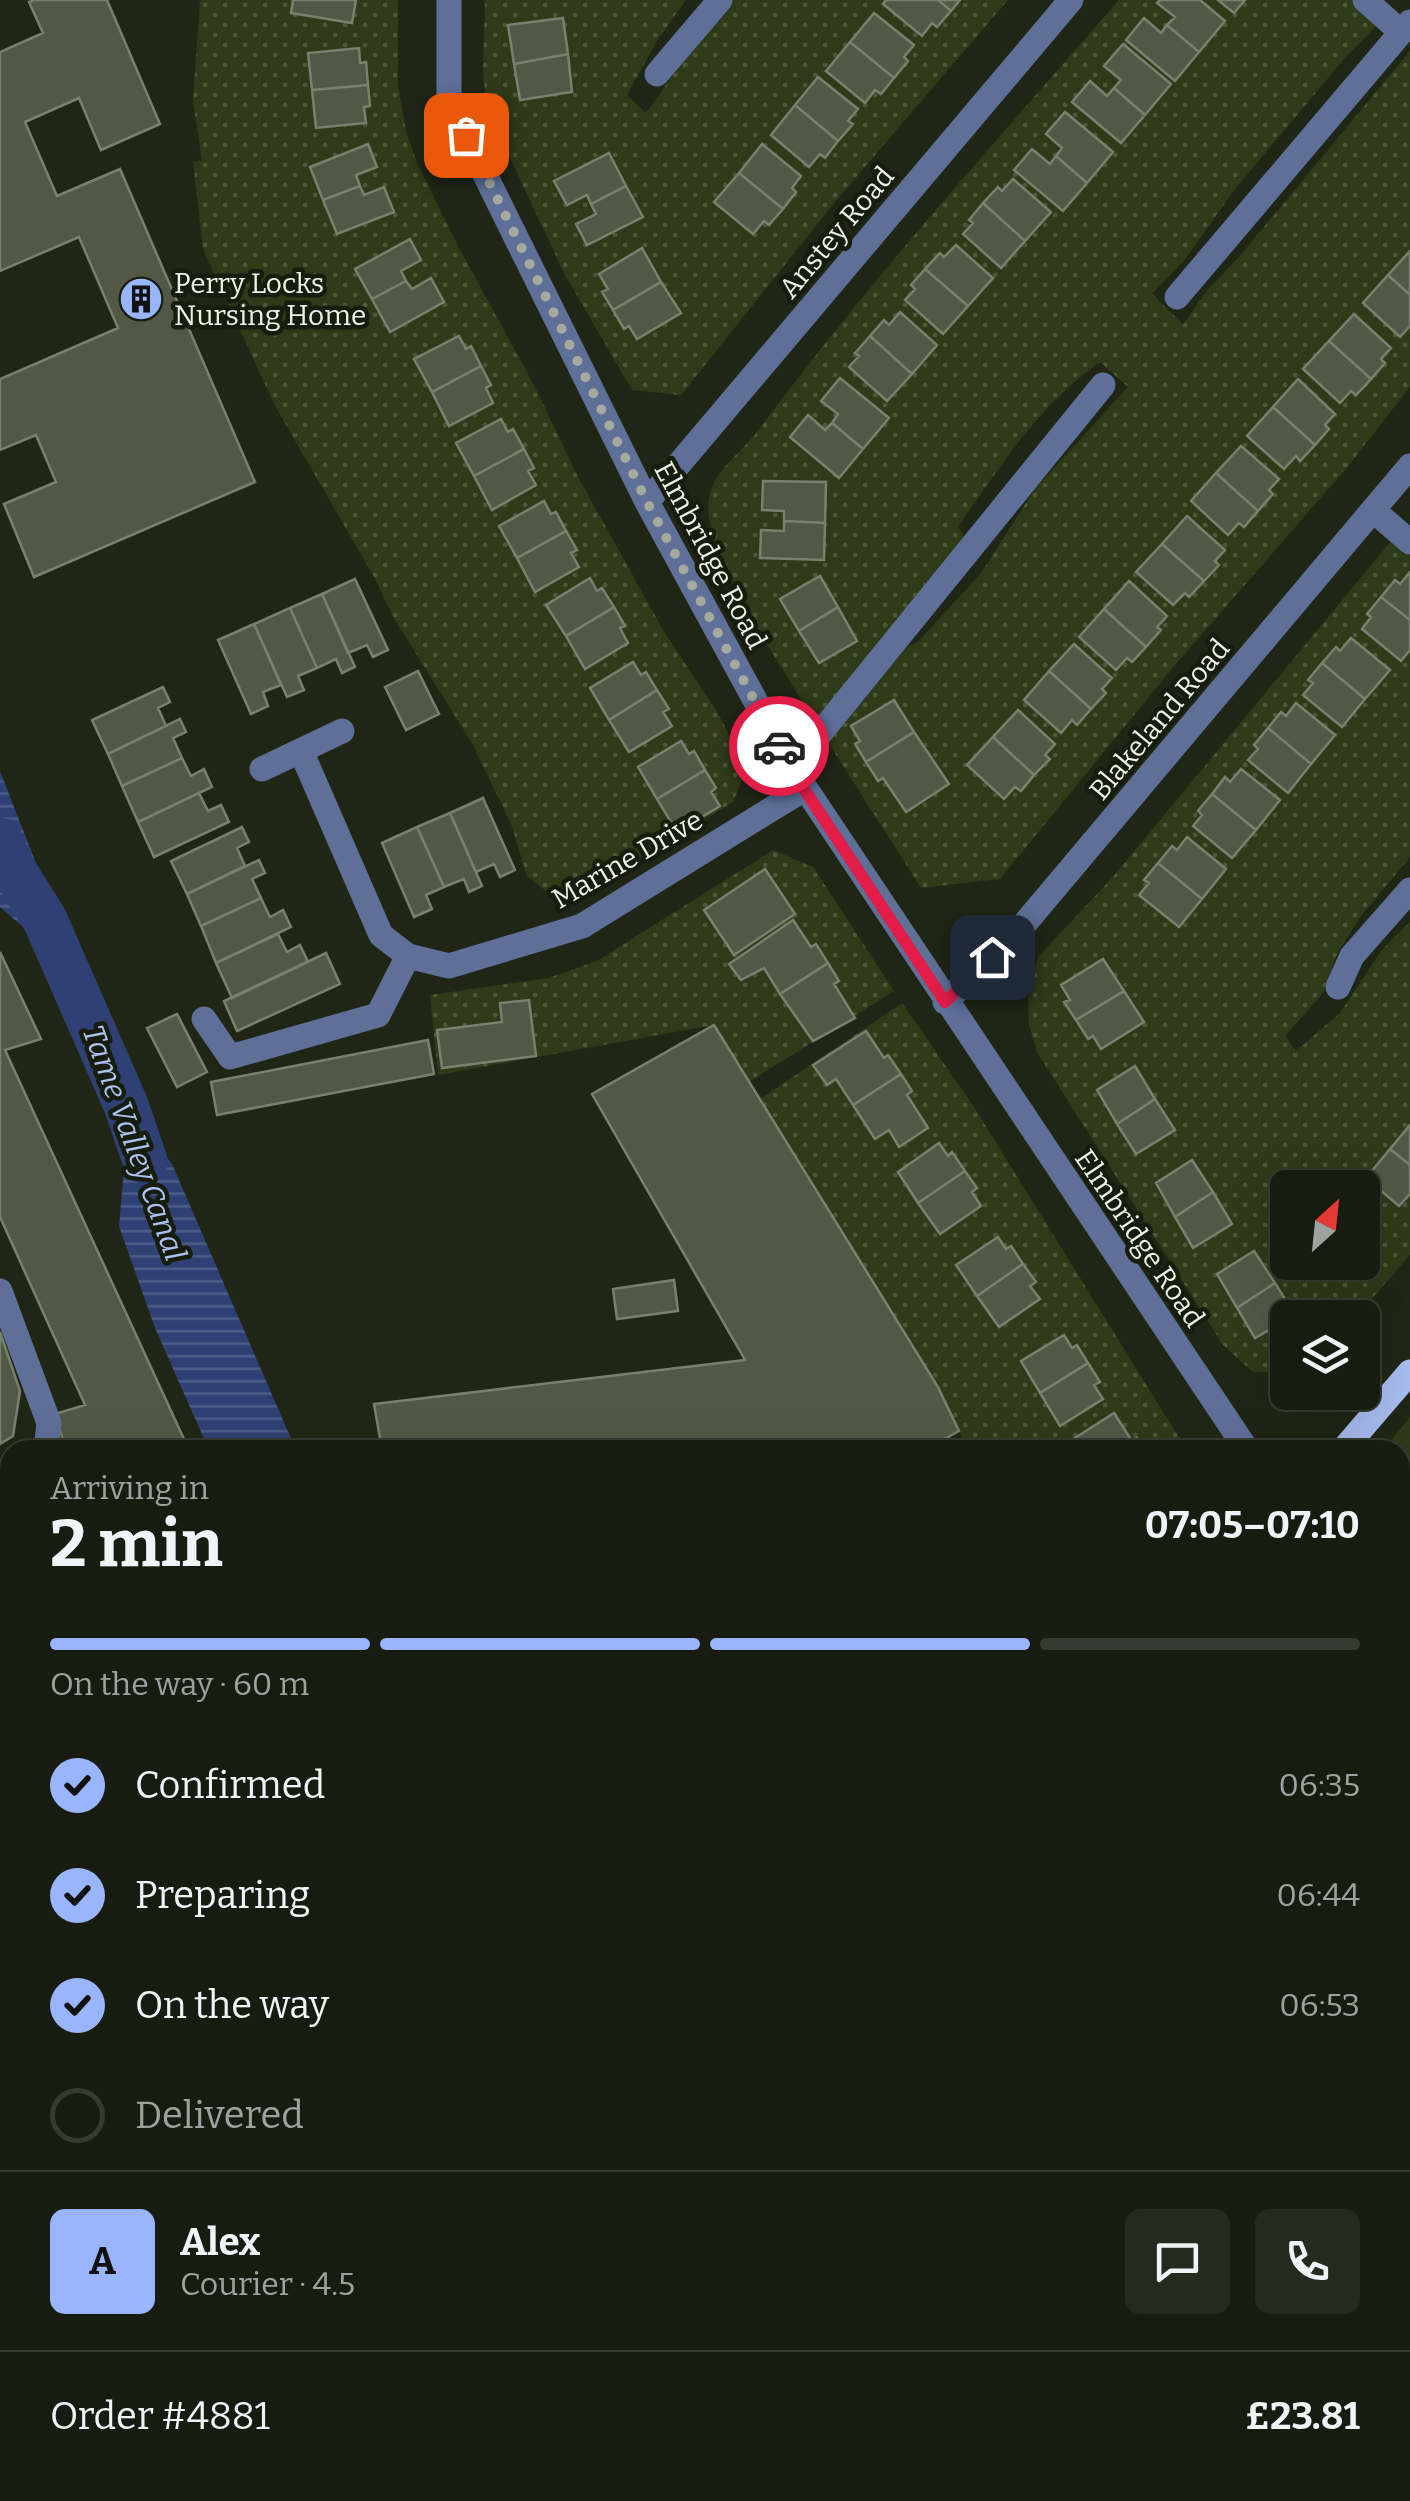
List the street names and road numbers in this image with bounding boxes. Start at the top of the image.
street label: Anstey Road [772,160,901,305]
street label: Elmbridge Road [647,456,774,655]
street label: Blakeland Road [1083,632,1236,806]
street label: Marine Drive [546,803,708,916]
street label: Elmbridge Road [1068,1143,1211,1333]

